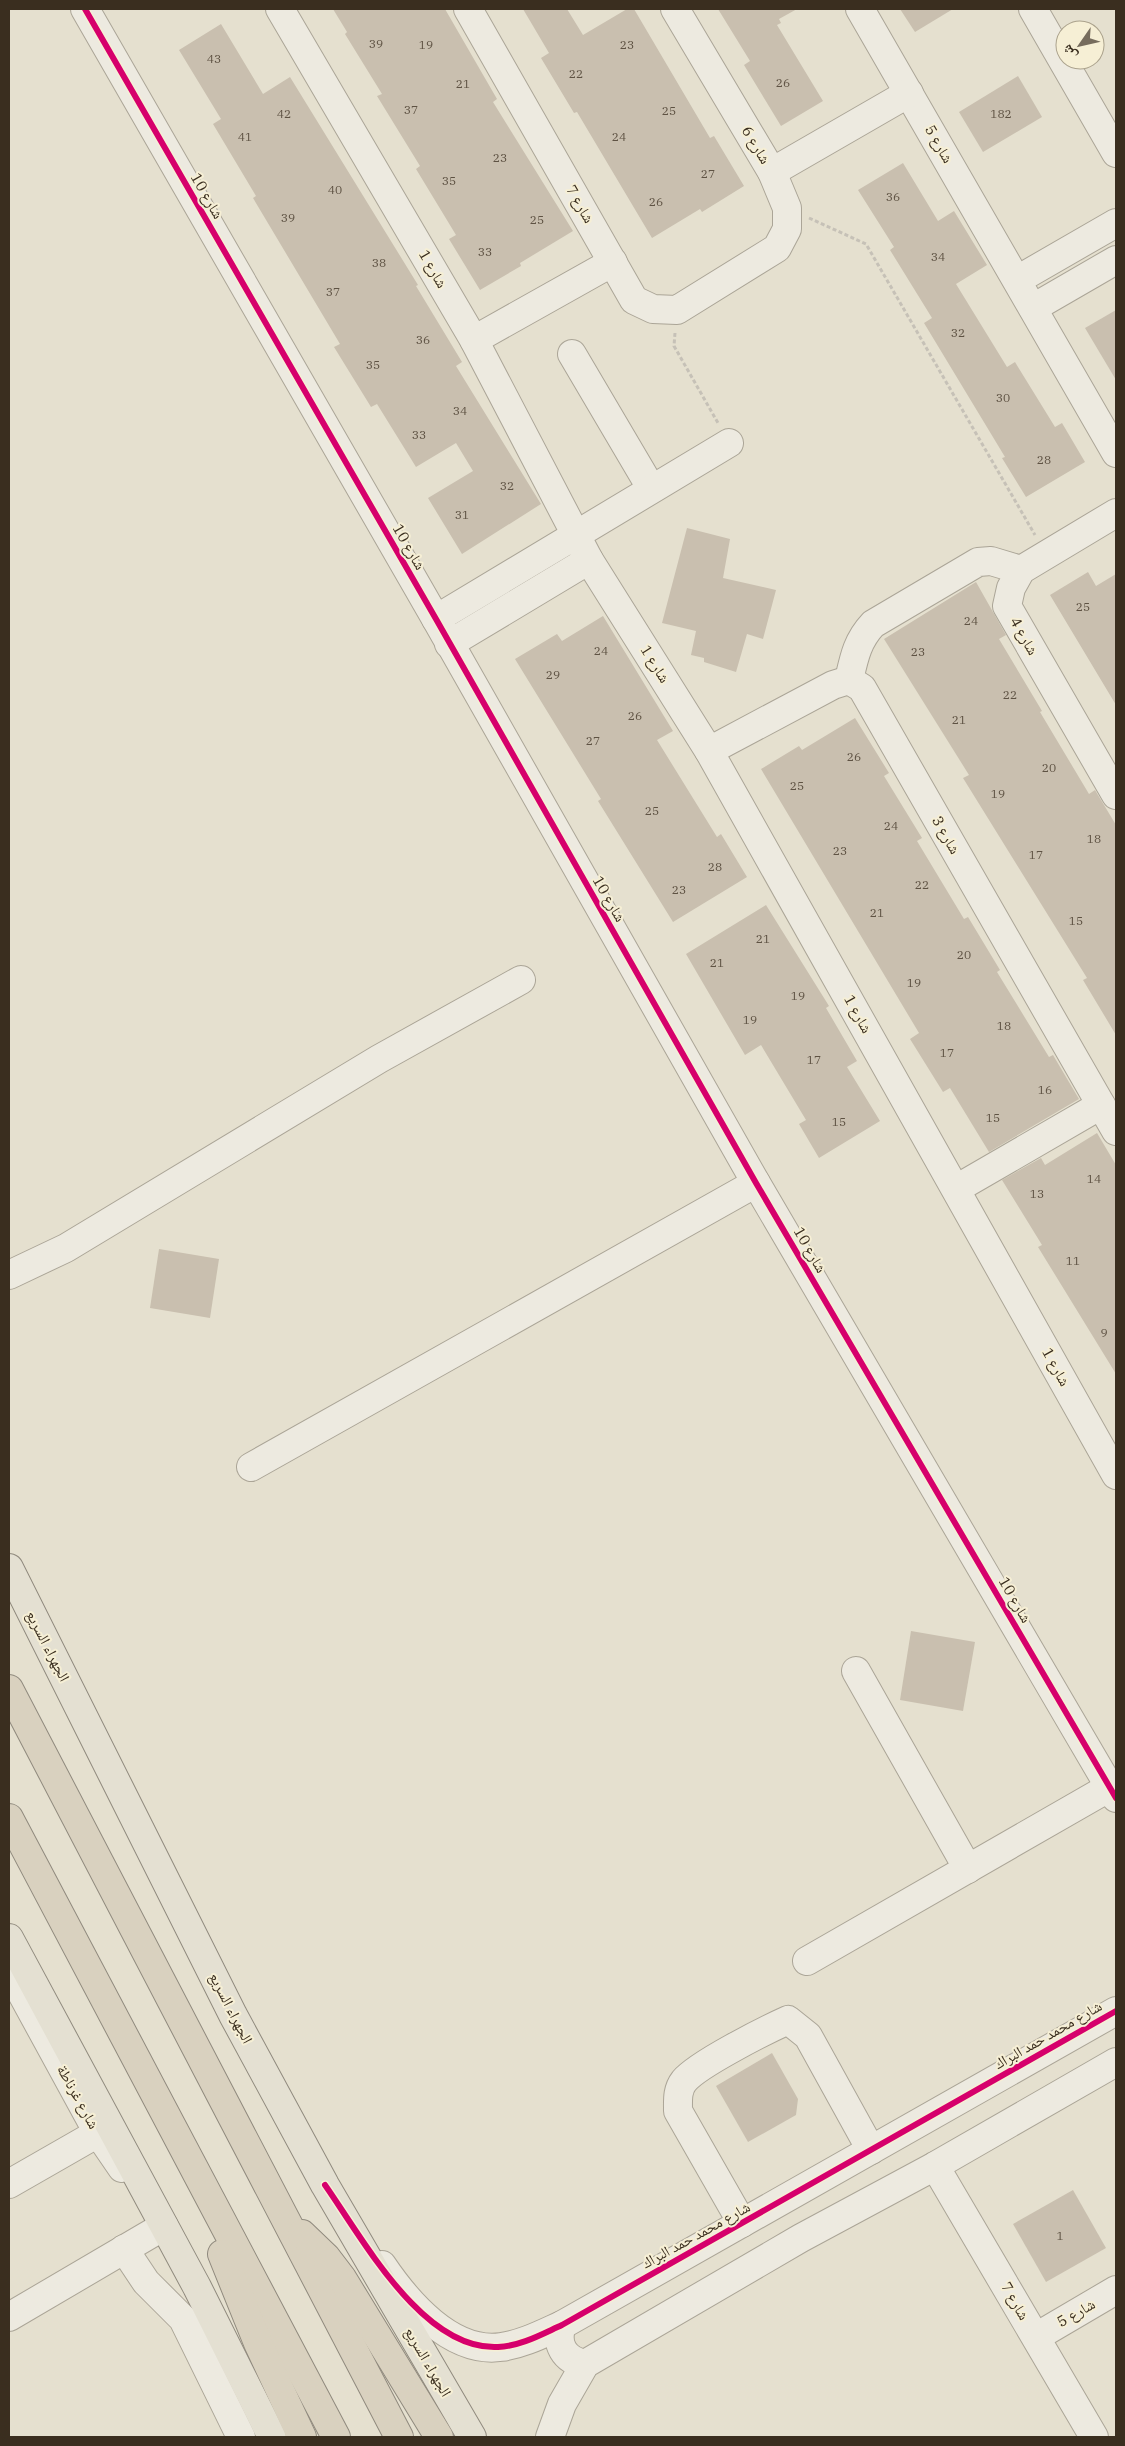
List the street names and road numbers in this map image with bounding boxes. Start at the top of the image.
street label: شارع 5 [920,121,958,167]
street label: شارع 6 [737,122,775,168]
street label: شارع 10 [186,169,228,223]
street label: شارع 7 [561,181,599,227]
street label: شارع 1 [414,246,452,292]
street label: شارع 10 [388,520,430,574]
street label: شارع 4 [1005,613,1043,659]
street label: شارع 1 [636,641,674,687]
street label: شارع 3 [927,812,965,858]
street label: شارع 10 [588,872,630,926]
street label: شارع 1 [839,991,877,1037]
street label: شارع 10 [789,1223,831,1277]
street label: شارع 1 [1037,1344,1075,1390]
street label: شارع 10 [994,1573,1036,1627]
street label: الجهراء السريع [22,1607,74,1685]
street label: الجهراء السريع [205,1969,257,2047]
street label: شارع محمد حمد البراك [991,1996,1106,2074]
street label: شارع غرناطة [52,2061,104,2133]
street label: شارع محمد حمد البراك [638,2197,754,2273]
street label: شارع 7 [996,2278,1034,2324]
street label: شارع 5 [1053,2294,1099,2332]
street label: الجهراء السريع [400,2324,456,2400]

